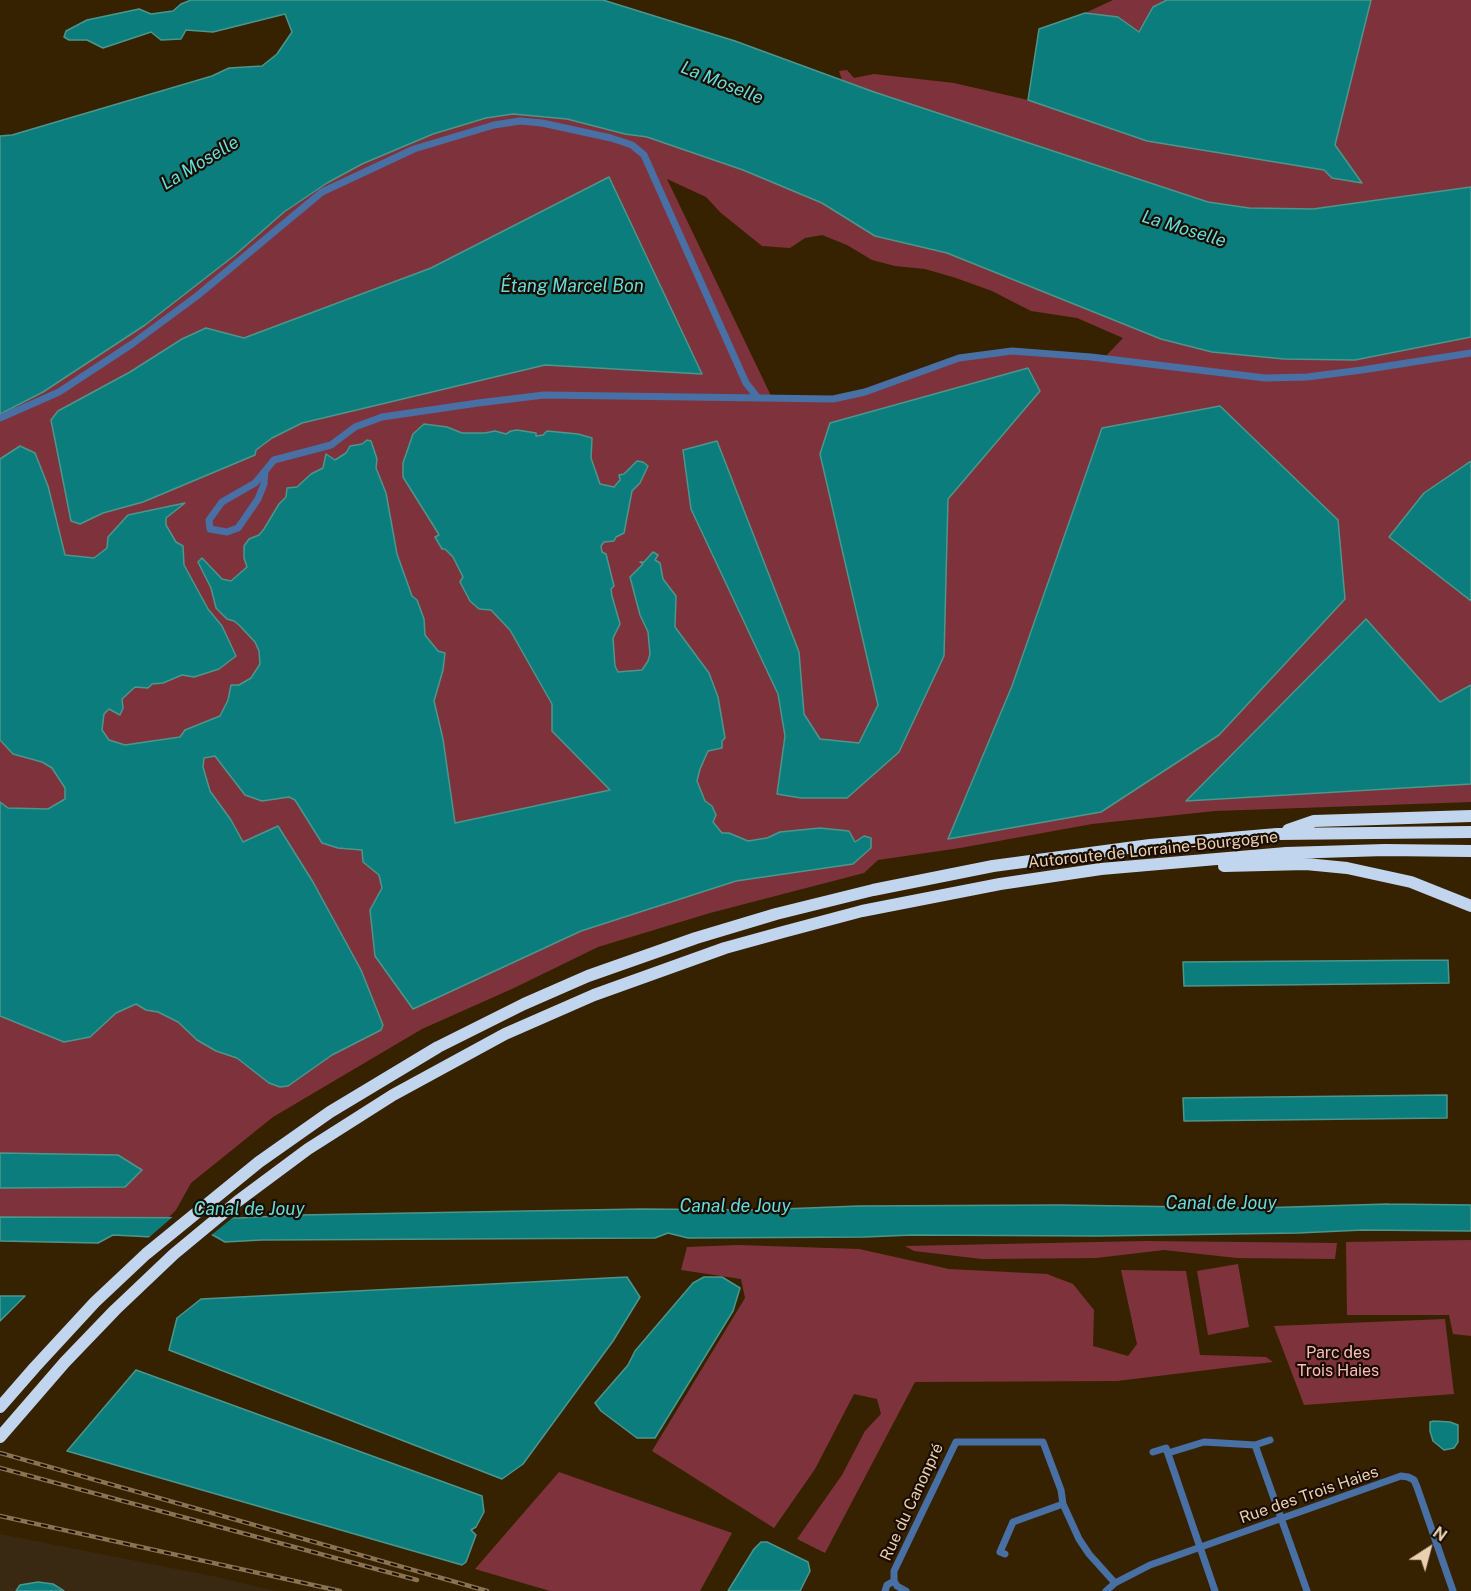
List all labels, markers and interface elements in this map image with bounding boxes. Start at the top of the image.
water label: La Moselle [678,57,766,109]
water label: La Moselle [157,131,243,195]
water label: La Moselle [1139,206,1229,252]
water label: Étang Marcel Bon [500,275,644,297]
street label: Autoroute de Lorraine-Bourgogne [1027,827,1279,873]
water label: Canal de Jouy [1165,1192,1277,1214]
water label: Canal de Jouy [679,1195,791,1217]
water label: Canal de Jouy [193,1198,305,1220]
park label: Parc des Trois Haies [1297,1343,1379,1381]
street label: Rue du Canonpré [876,1440,948,1564]
street label: Rue des Trois Haies [1237,1462,1381,1528]
north arrow [1399,1519,1459,1579]
text: N [1429,1523,1451,1545]

